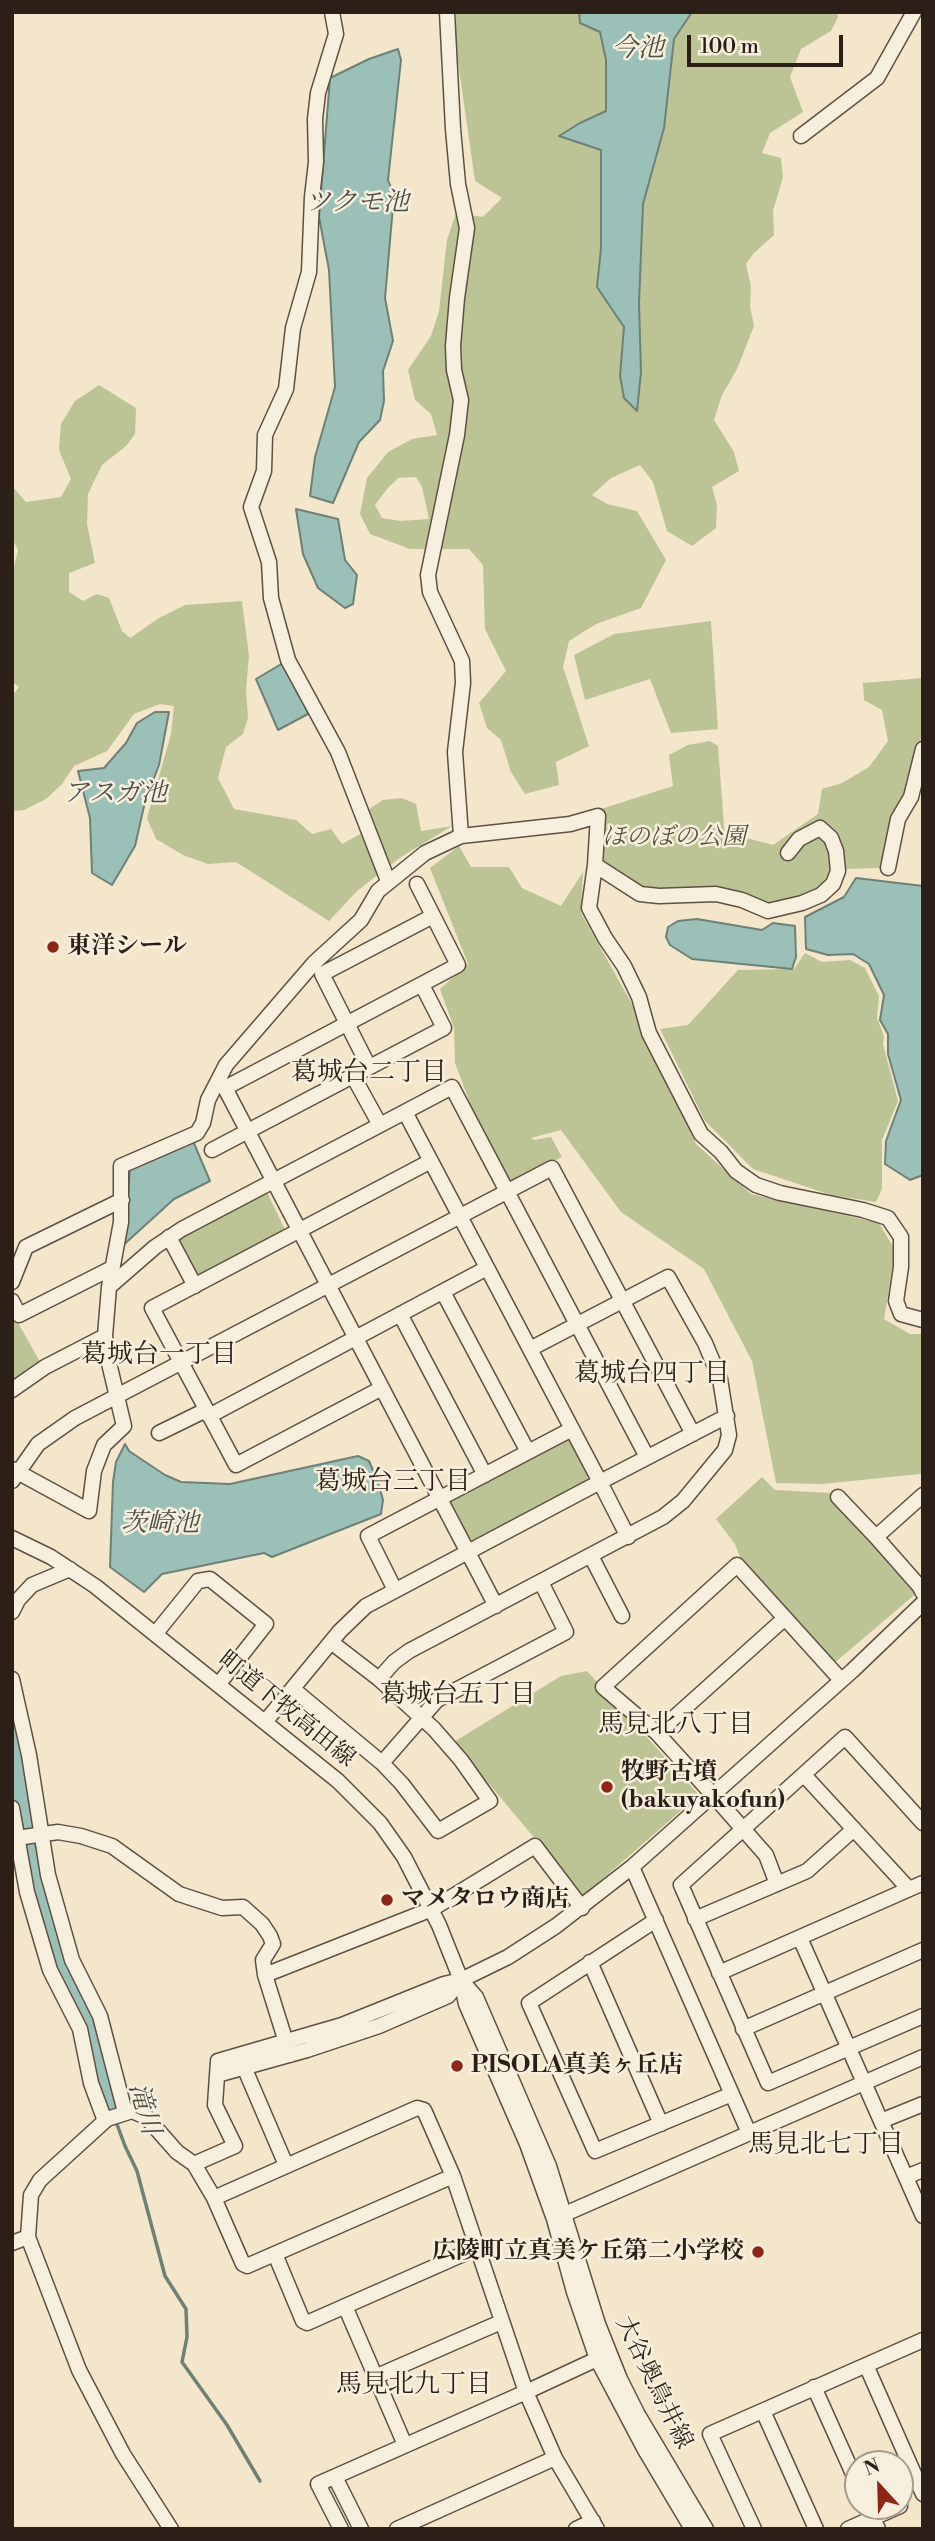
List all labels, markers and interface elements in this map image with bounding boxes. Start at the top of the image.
scale bar [690,21,846,65]
water label: 今池 [612,34,664,66]
text: 100 m [700,34,759,60]
water label: ツクモ池 [305,188,409,220]
water label: アスガ池 [63,779,167,811]
park label: ほのぼの公園 [602,824,746,852]
place label: 東洋シール [67,933,187,961]
marker: 東洋シール [45,939,61,955]
district label: 葛城台二丁目 [291,1058,447,1090]
district label: 葛城台一丁目 [81,1340,237,1372]
district label: 葛城台四丁目 [574,1359,730,1391]
district label: 葛城台三丁目 [315,1467,471,1499]
water label: 茨崎池 [121,1509,199,1541]
street label: 町道下牧高田線 [212,1646,360,1774]
district label: 葛城台五丁目 [380,1680,536,1712]
district label: 馬見北八丁目 [598,1710,754,1742]
place label: 牧野古墳 (bakuyakofun) [621,1759,785,1815]
marker: 牧野古墳 (bakuyakofun) [599,1779,615,1795]
place label: マメタロウ商店 [401,1886,569,1914]
marker: マメタロウ商店 [379,1892,395,1908]
place label: PISOLA真美ヶ丘店 [471,2052,683,2080]
marker: PISOLA真美ヶ丘店 [449,2058,465,2074]
water label: 滝川 [121,2080,165,2138]
district label: 馬見北七丁目 [748,2130,904,2162]
place label: 広陵町立真美ケ丘第二小学校 [432,2238,744,2266]
marker: 広陵町立真美ケ丘第二小学校 [750,2244,766,2260]
street label: 大谷奥鳥井線 [608,2312,698,2454]
district label: 馬見北九丁目 [336,2370,492,2402]
north arrow [844,2450,914,2520]
text: N [860,2453,883,2481]

